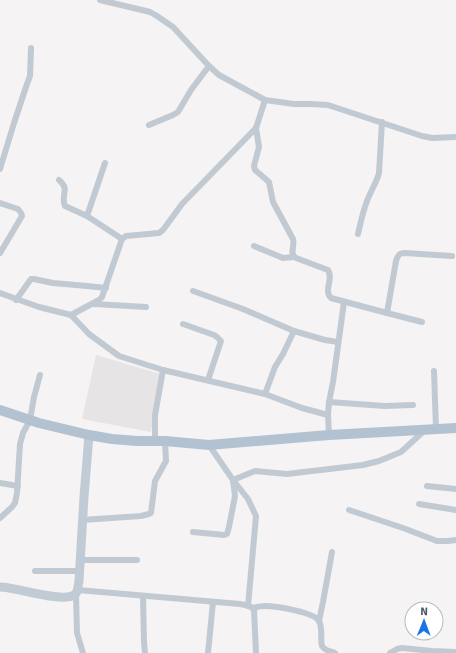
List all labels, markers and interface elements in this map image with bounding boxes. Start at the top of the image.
north arrow [404,601,444,641]
text: N [420,605,428,618]

